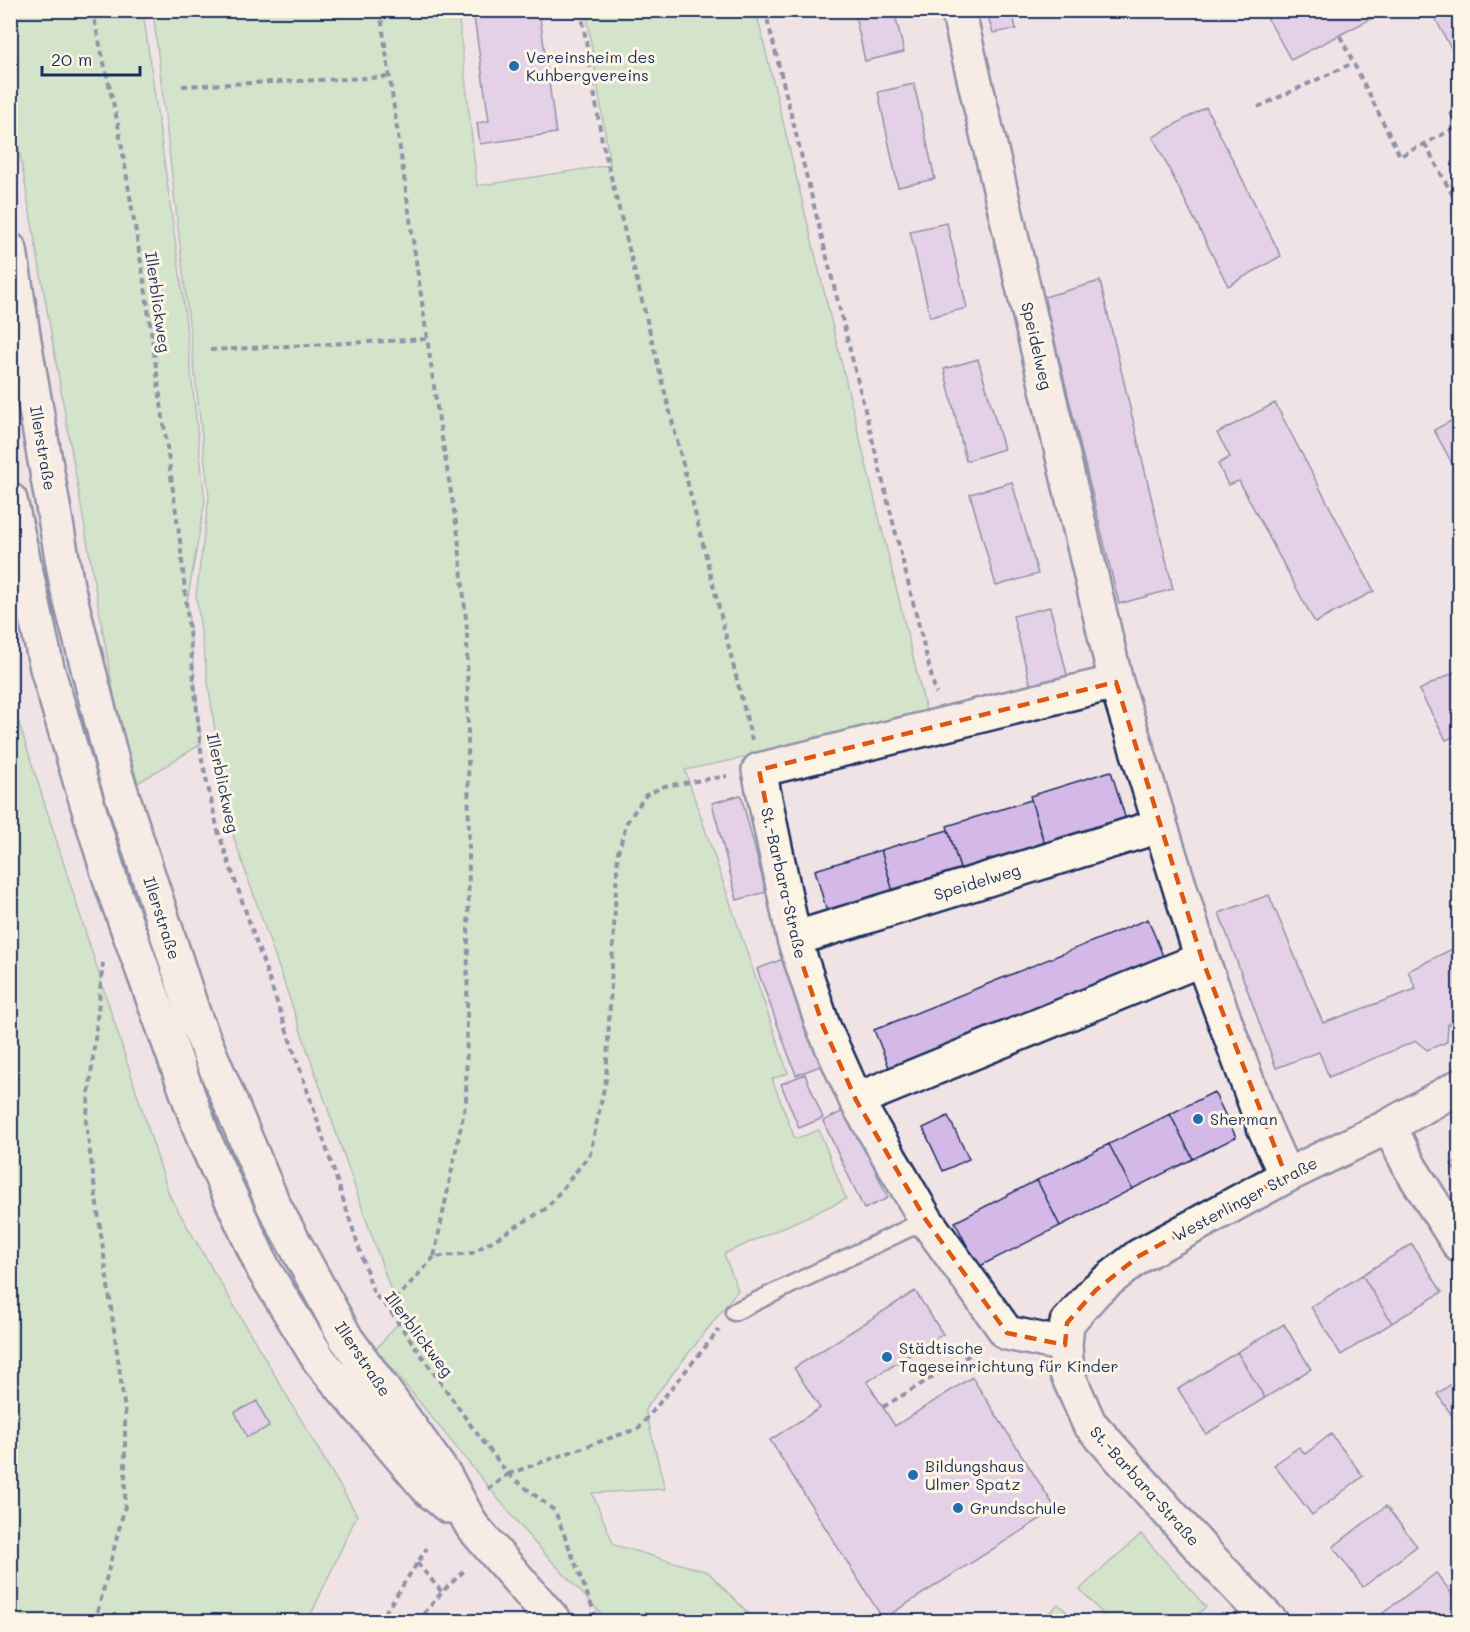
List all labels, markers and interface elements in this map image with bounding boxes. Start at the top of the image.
scale bar [42,39,140,77]
place label: Vereinsheim des Kuhbergvereins [526,46,655,85]
text: 20 m [51,47,92,71]
marker: Vereinsheim des Kuhbergvereins [507,59,521,73]
street label: Illerblickweg [141,250,176,354]
street label: Speidelweg [1017,300,1058,392]
street label: Illerstraße [26,404,61,492]
street label: Illerblickweg [203,731,244,835]
street label: St.-Barbara-Straße [757,805,812,961]
street label: Speidelweg [931,858,1023,905]
street label: Illerstraße [139,874,186,962]
place label: Sherman [1210,1108,1278,1129]
marker: Sherman [1191,1112,1205,1126]
street label: Westerlinger Straße [1169,1152,1321,1246]
street label: Illerblickweg [380,1287,458,1381]
street label: Illerstraße [331,1317,396,1400]
place label: Städtische Tageseinrichtung für Kinder [899,1337,1119,1376]
marker: Städtische Tageseinrichtung für Kinder [880,1350,894,1364]
street label: St.-Barbara-Straße [1086,1421,1205,1550]
place label: Bildungshaus Ulmer Spatz [925,1455,1024,1494]
marker: Bildungshaus Ulmer Spatz [906,1468,920,1482]
place label: Grundschule [970,1497,1067,1518]
marker: Grundschule [951,1501,965,1515]

